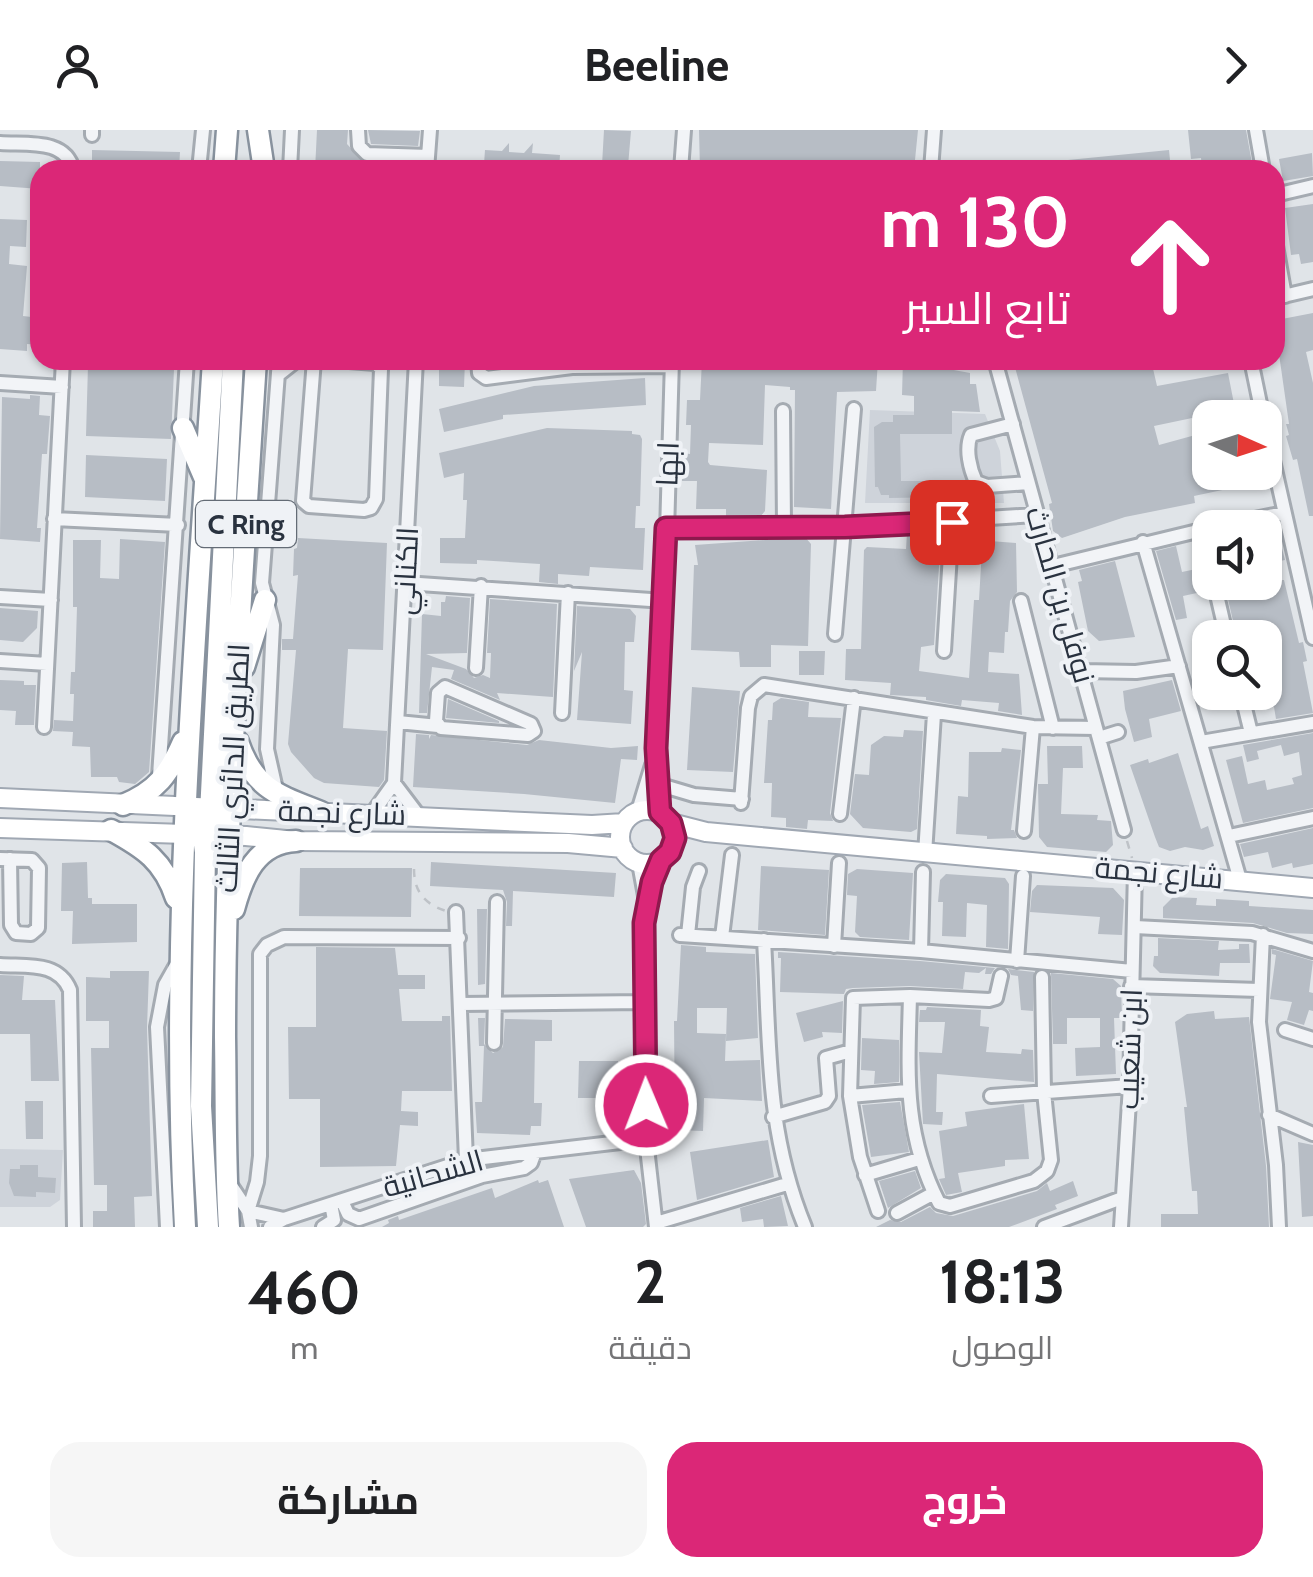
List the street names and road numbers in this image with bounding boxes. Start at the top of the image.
street label: ابها [648,441,687,487]
road number: C Ring [196,501,296,547]
street label: نوفل بن الحارث [1018,502,1103,687]
street label: الكناني [385,526,431,616]
street label: الطريق الدائري الثالث [207,642,263,894]
street label: شارع نجمة [277,792,407,835]
street label: شارع نجمة [1093,848,1225,899]
street label: ابن شعيب [1109,988,1150,1110]
street label: الشحانية [378,1142,488,1206]

